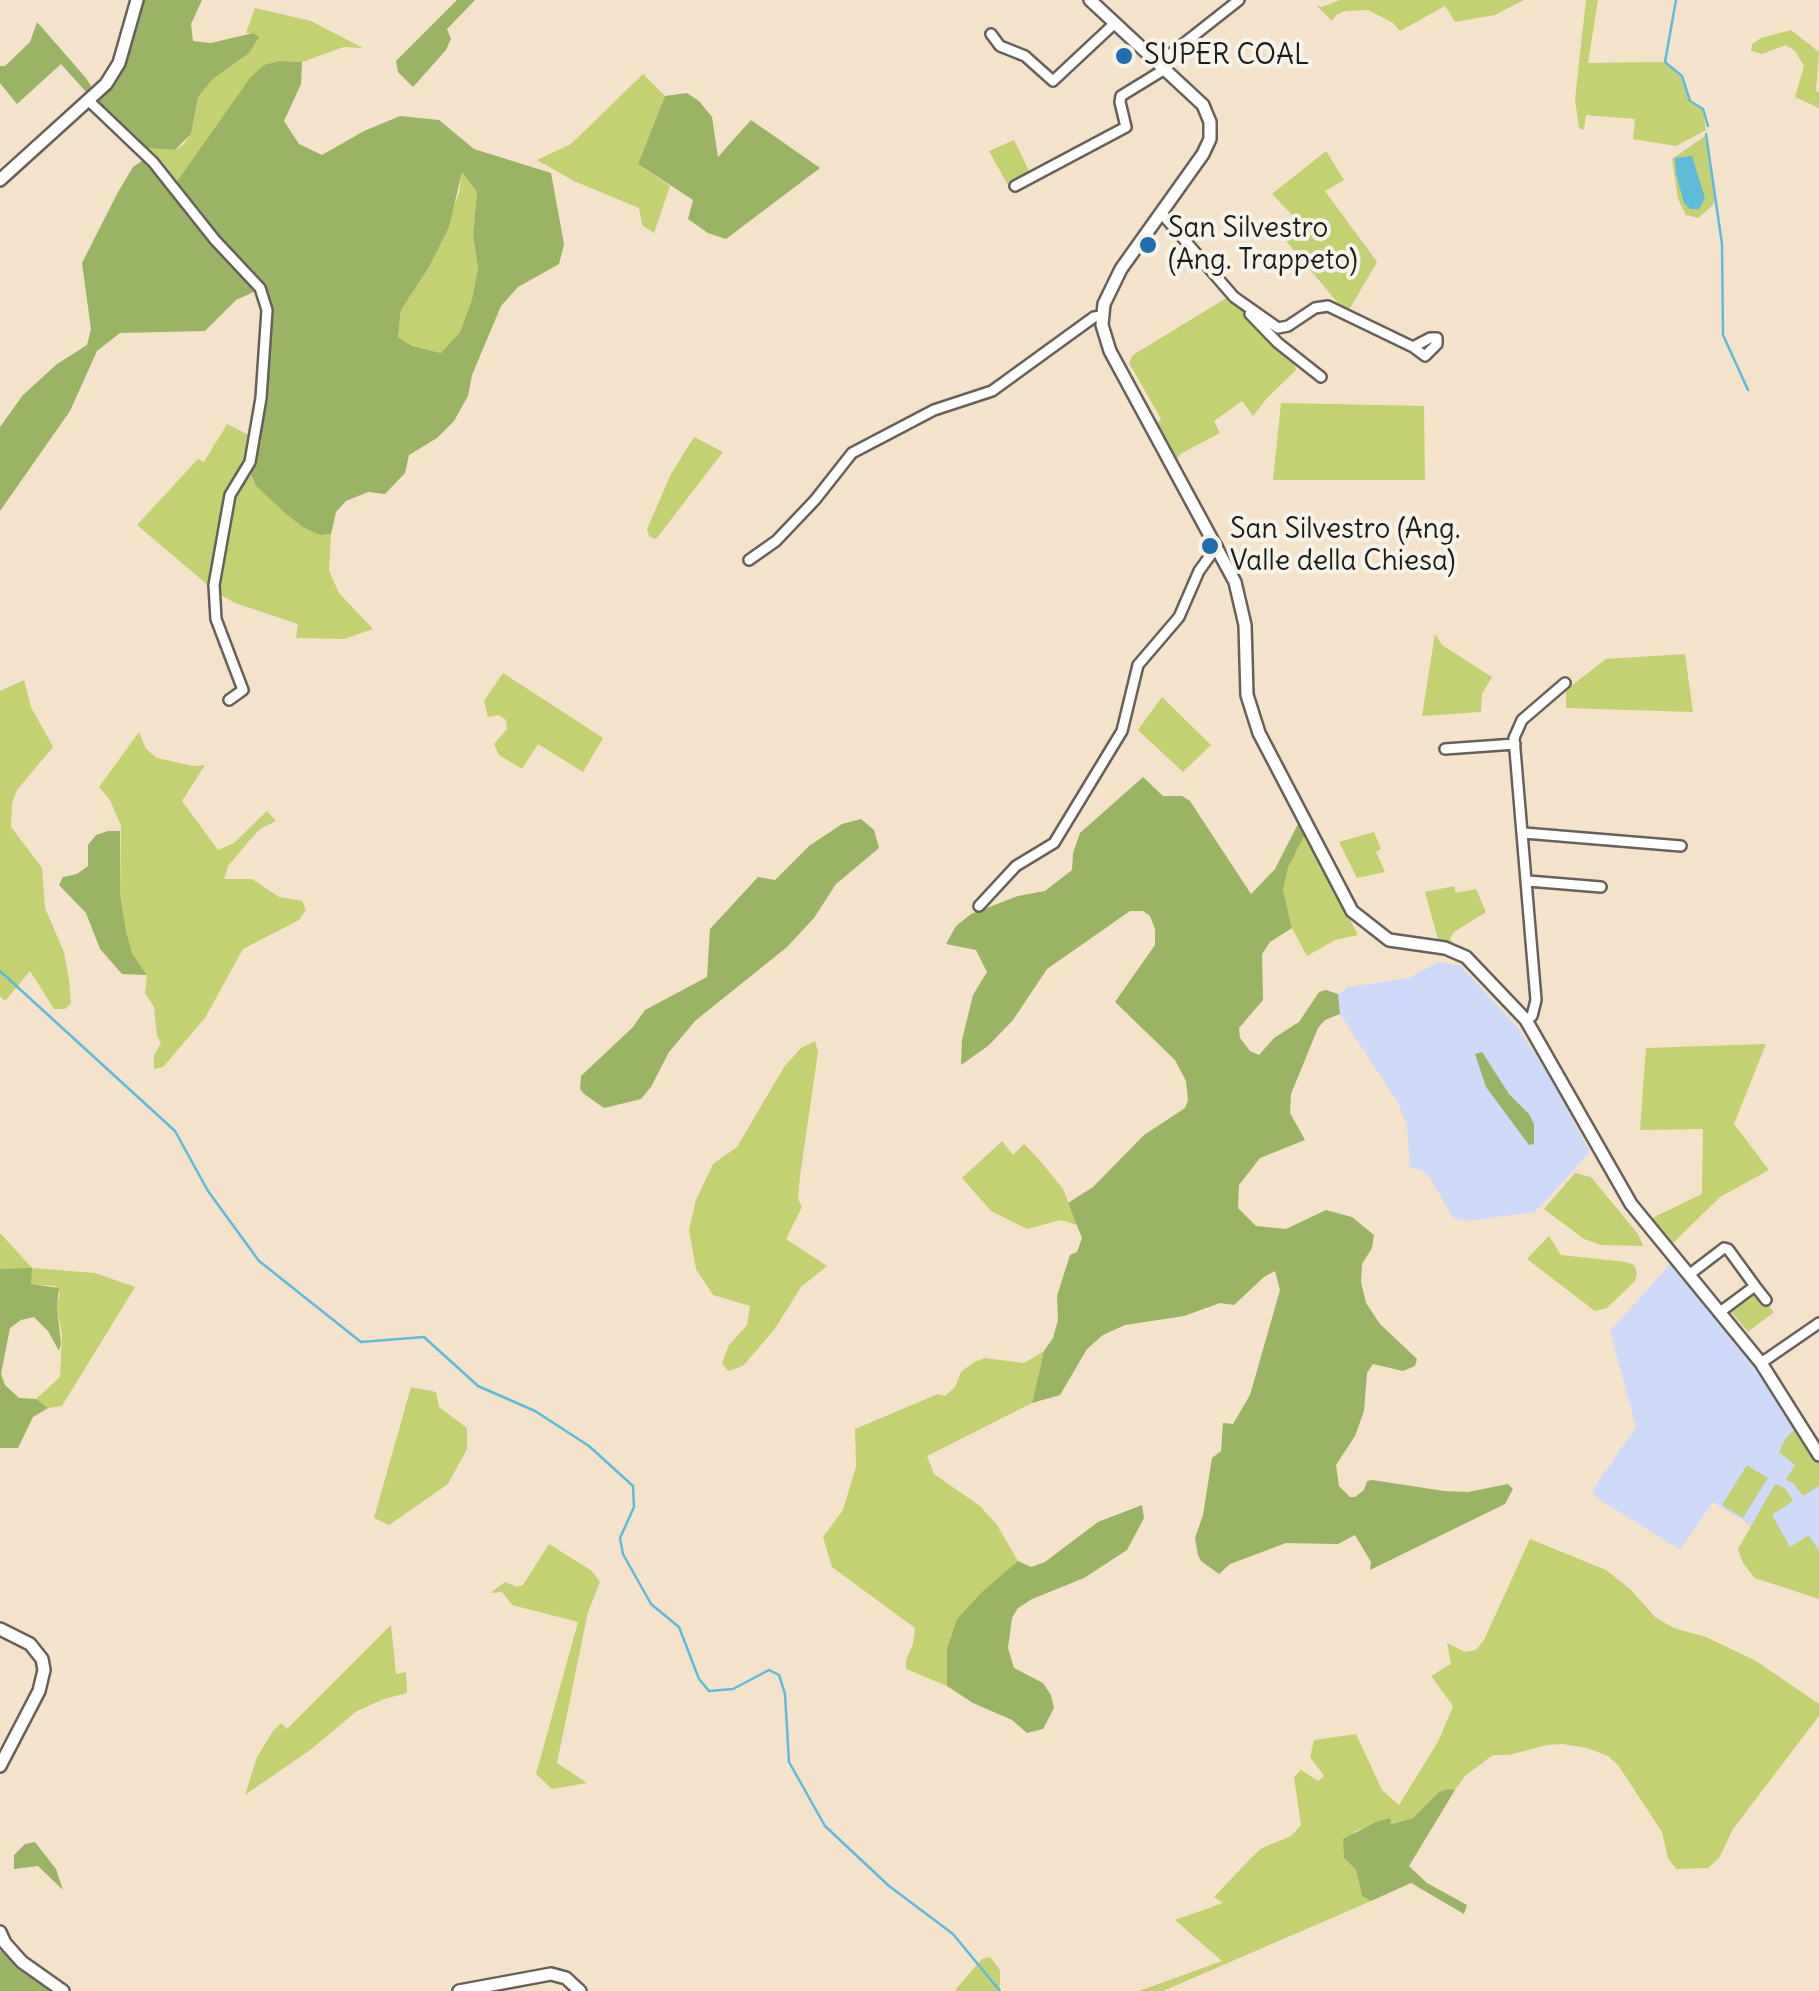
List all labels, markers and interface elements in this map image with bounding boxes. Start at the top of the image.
place label: SUPER COAL [1144,39,1309,73]
marker: SUPER COAL [1113,45,1135,67]
place label: San Silvestro (Ang. Trappeto) [1168,212,1358,278]
marker: San Silvestro (Ang. Trappeto) [1137,234,1159,256]
place label: San Silvestro (Ang. Valle della Chiesa) [1230,513,1460,579]
marker: San Silvestro (Ang. Valle della Chiesa) [1199,535,1221,557]

